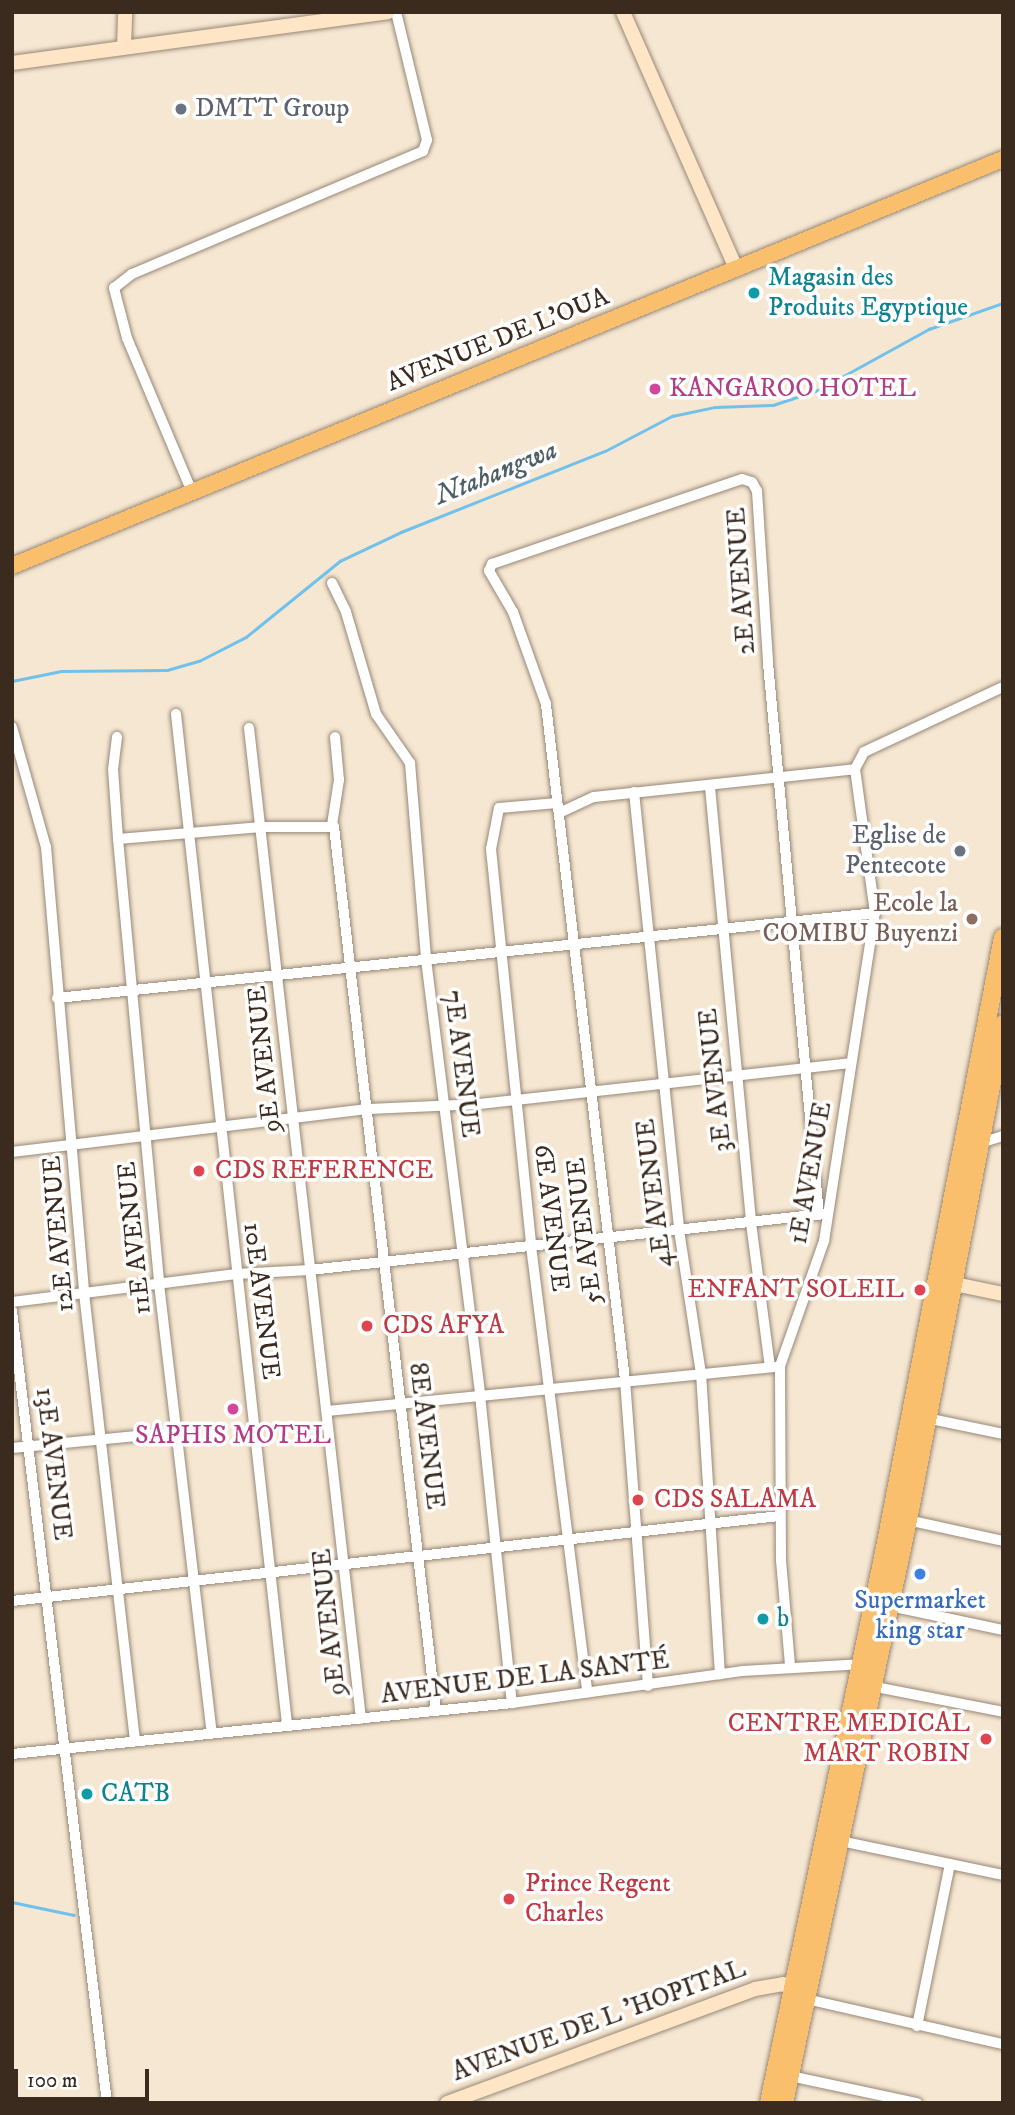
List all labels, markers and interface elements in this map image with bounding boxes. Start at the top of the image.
place label: DMTT Group [195,93,349,125]
marker: DMTT Group [173,101,189,117]
place label: Magasin des Produits Egyptique [768,262,968,324]
street label: AVENUE DE L'OUA [382,281,614,399]
marker: Magasin des Produits Egyptique [746,285,762,301]
place label: KANGAROO HOTEL [669,373,916,405]
marker: KANGAROO HOTEL [647,381,663,397]
water label: Ntahangwa [430,433,562,513]
street label: 2E AVENUE [721,506,763,656]
place label: Eglise de Pentecote [845,820,946,882]
marker: Eglise de Pentecote [952,843,968,859]
place label: Ecole la COMIBU Buyenzi [762,888,958,950]
marker: Ecole la COMIBU Buyenzi [964,911,980,927]
street label: 9E AVENUE [242,984,288,1134]
street label: 7E AVENUE [436,989,486,1139]
street label: 3E AVENUE [693,1007,739,1153]
street label: 1E AVENUE [783,1099,839,1247]
street label: 4E AVENUE [630,1117,680,1269]
street label: 6E AVENUE [526,1143,576,1293]
street label: 12E AVENUE [37,1155,81,1313]
place label: CDS REFERENCE [215,1155,433,1187]
street label: 5E AVENUE [561,1156,609,1306]
street label: 11E AVENUE [111,1160,159,1316]
marker: CDS REFERENCE [189,1161,209,1181]
street label: 10E AVENUE [236,1221,286,1381]
place label: ENFANT SOLEIL [687,1274,904,1306]
marker: ENFANT SOLEIL [910,1280,930,1300]
place label: CDS AFYA [383,1310,504,1342]
marker: CDS AFYA [357,1316,377,1336]
street label: 8E AVENUE [402,1361,450,1511]
street label: 13E AVENUE [28,1386,78,1542]
marker: SAPHIS MOTEL [225,1401,241,1417]
place label: SAPHIS MOTEL [135,1420,331,1452]
place label: CDS SALAMA [654,1484,816,1516]
marker: CDS SALAMA [628,1490,648,1510]
street label: 9E AVENUE [307,1547,353,1697]
marker: Supermarket king star [912,1566,928,1582]
place label: Supermarket king star [854,1585,986,1646]
place label: b [777,1603,789,1635]
marker: b [755,1611,771,1627]
street label: AVENUE DE LA SANTÉ [379,1645,671,1711]
place label: CENTRE MEDICAL MART ROBIN [728,1708,970,1770]
marker: CENTRE MEDICAL MART ROBIN [976,1729,996,1749]
place label: CATB [101,1778,170,1810]
marker: CATB [79,1786,95,1802]
place label: Prince Regent Charles [525,1868,671,1930]
marker: Prince Regent Charles [499,1889,519,1909]
street label: AVENUE DE L 'HOPITAL [448,1953,750,2089]
scale bar [18,2056,152,2100]
text: 100 m [27,2068,78,2094]

